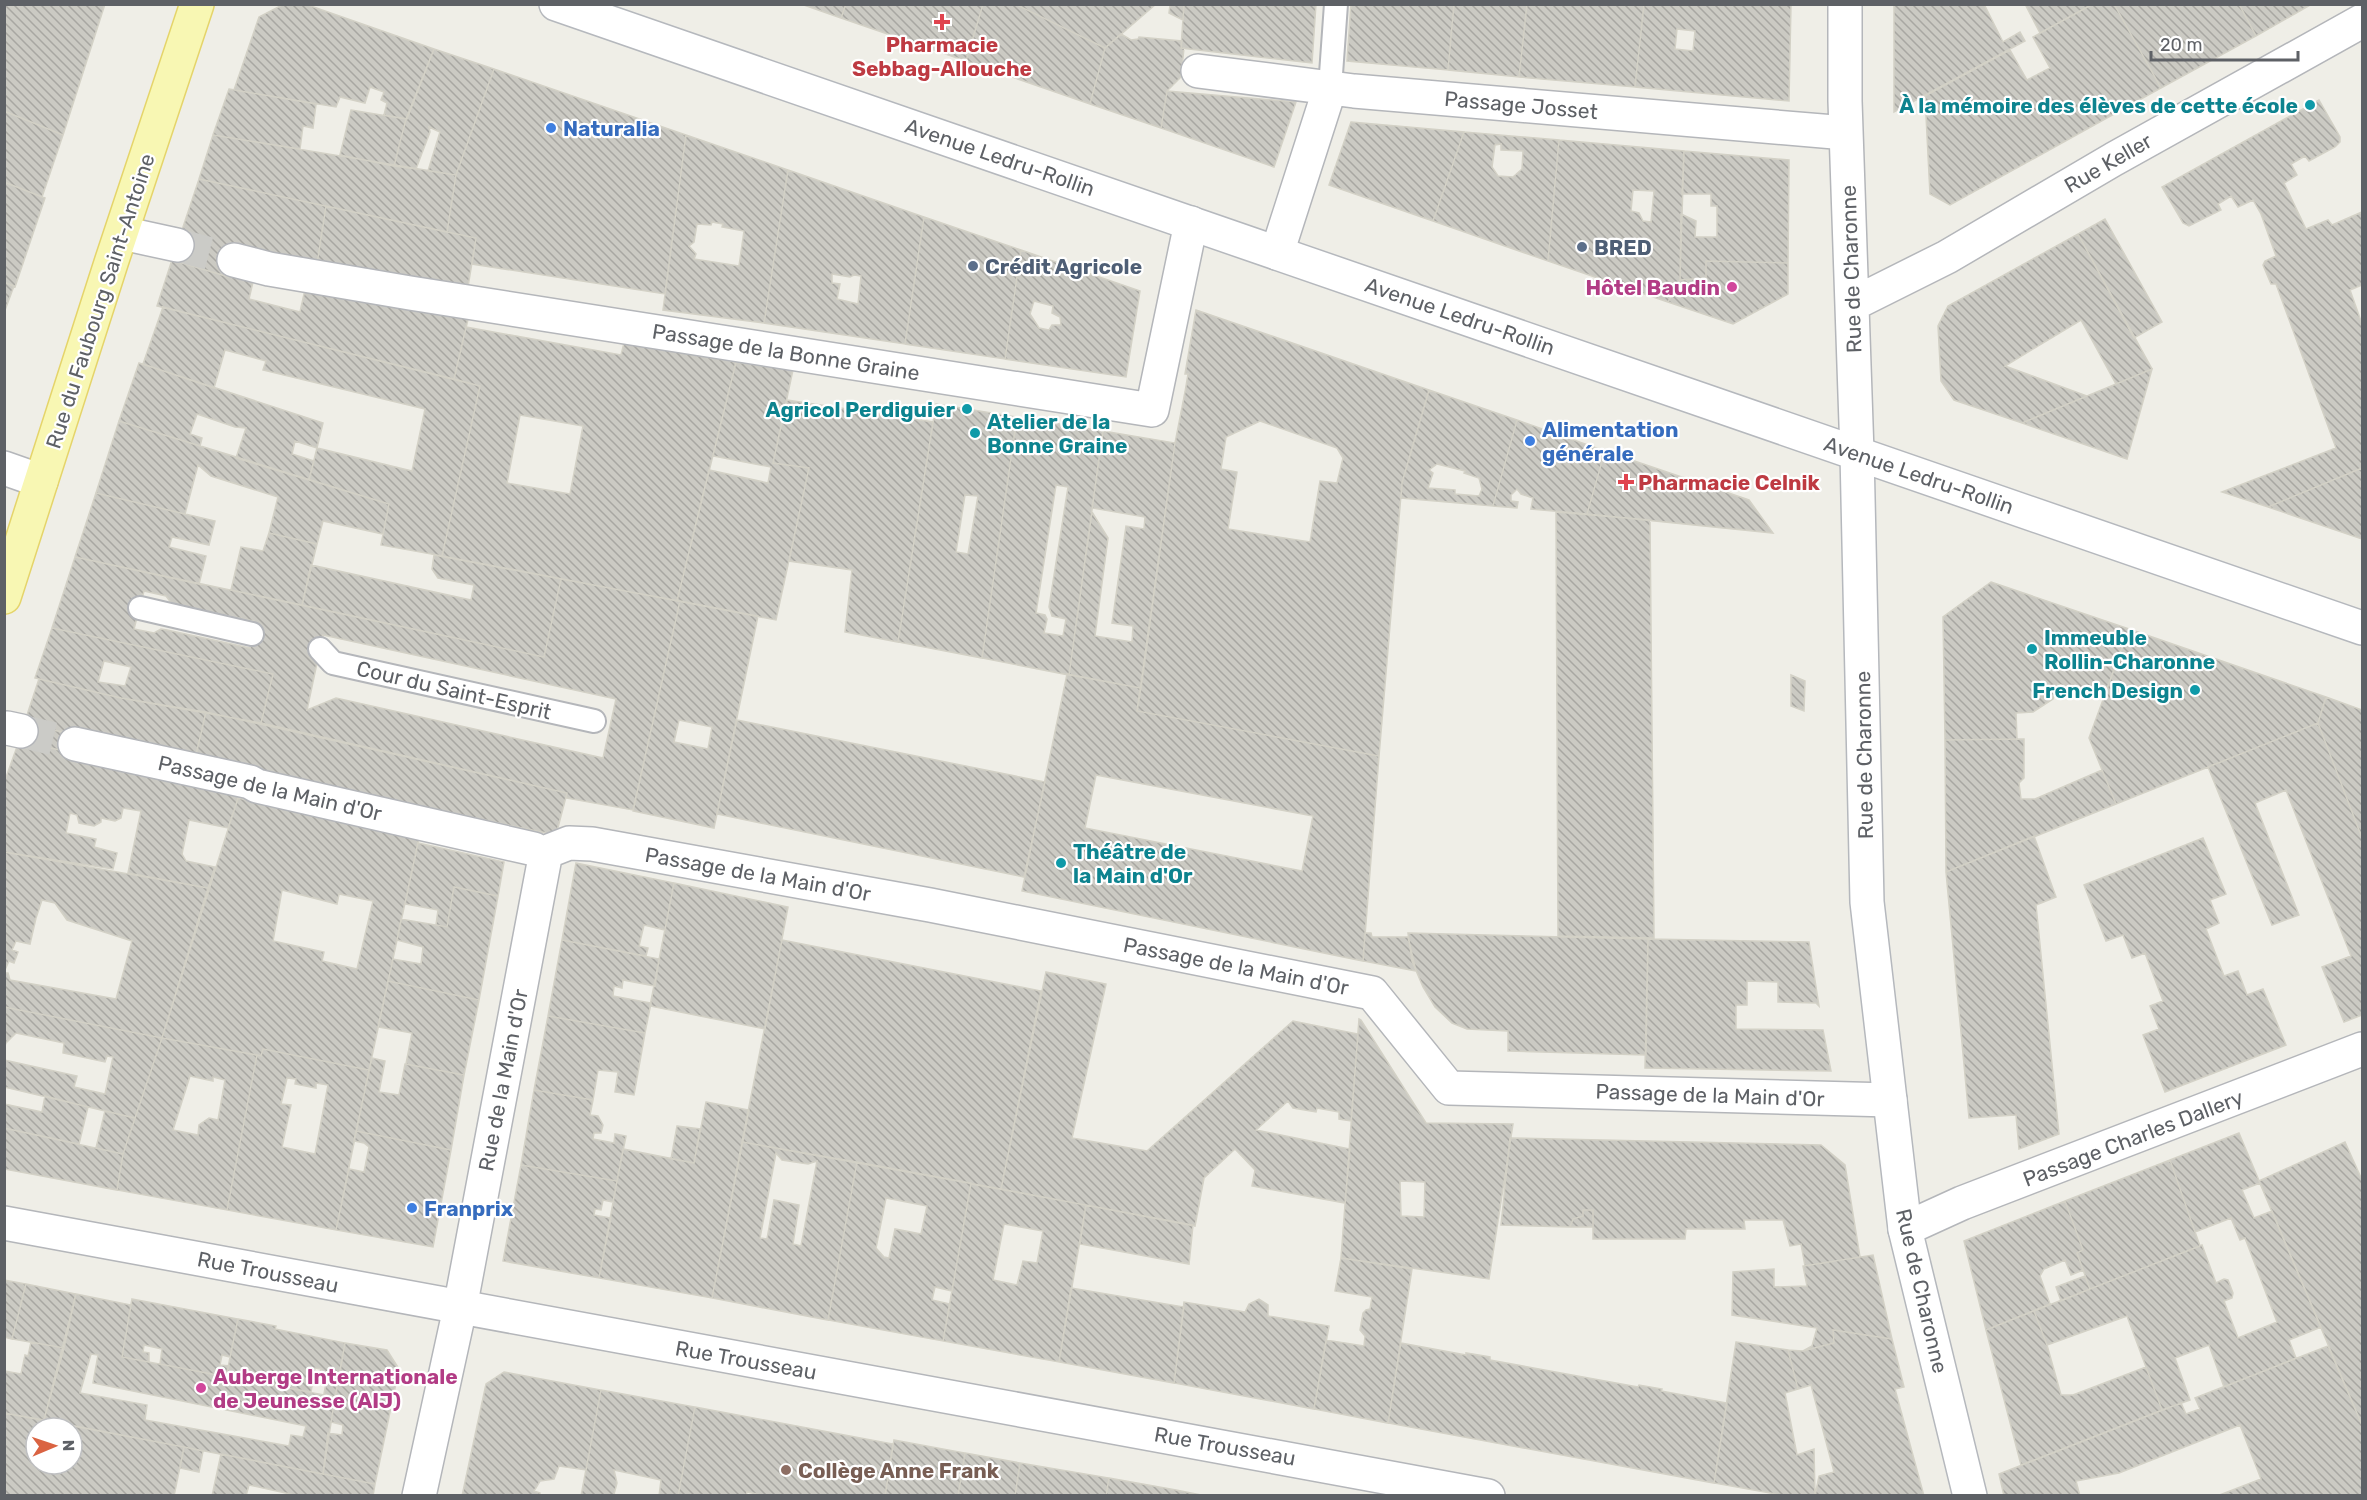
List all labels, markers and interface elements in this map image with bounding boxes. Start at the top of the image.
marker: Pharmacie Sebbag-Allouche [935,15,949,29]
scale bar [2151,24,2298,62]
place label: Pharmacie Sebbag-Allouche [852,32,1032,81]
text: 20 m [2160,34,2202,56]
street label: Passage Josset [1443,86,1599,124]
place label: À la mémoire des élèves de cette école [1899,93,2298,118]
marker: À la mémoire des élèves de cette école [2303,98,2317,112]
street label: Avenue Ledru-Rollin [902,113,1098,201]
place label: Naturalia [563,116,660,141]
marker: Naturalia [544,121,558,135]
street label: Rue Keller [2060,128,2156,198]
street label: Rue du Faubourg Saint-Antoine [40,150,160,452]
street label: Rue de Charonne [1836,185,1866,353]
place label: BRED [1594,235,1652,260]
marker: BRED [1575,240,1589,254]
place label: Crédit Agricole [985,254,1142,279]
marker: Crédit Agricole [966,259,980,273]
street label: Avenue Ledru-Rollin [1362,272,1558,360]
place label: Hôtel Baudin [1585,275,1720,300]
marker: Hôtel Baudin [1725,280,1739,294]
street label: Passage de la Bonne Graine [651,319,921,385]
place label: Agricol Perdiguier [766,397,955,422]
marker: Agricol Perdiguier [960,402,974,416]
place label: Atelier de la Bonne Graine [987,409,1127,458]
place label: Alimentation générale [1542,417,1678,466]
marker: Atelier de la Bonne Graine [968,426,982,440]
street label: Avenue Ledru-Rollin [1821,431,2017,519]
marker: Alimentation générale [1523,434,1537,448]
place label: Pharmacie Celnik [1638,470,1820,495]
marker: Pharmacie Celnik [1619,475,1633,489]
place label: Immeuble Rollin-Charonne [2044,625,2215,674]
marker: Immeuble Rollin-Charonne [2025,642,2039,656]
street label: Cour du Saint-Esprit [354,655,554,725]
street label: Rue de Charonne [1850,671,1878,839]
place label: French Design [2032,678,2183,703]
marker: French Design [2188,683,2202,697]
street label: Passage de la Main d'Or [156,750,384,826]
place label: Théâtre de la Main d'Or [1073,839,1193,888]
street label: Passage de la Main d'Or [643,842,873,906]
marker: Théâtre de la Main d'Or [1054,856,1068,870]
street label: Passage de la Main d'Or [1121,932,1351,1000]
street label: Rue de la Main d'Or [473,987,533,1173]
street label: Passage de la Main d'Or [1595,1079,1825,1111]
street label: Passage Charles Dallery [2019,1084,2247,1192]
place label: Franprix [424,1196,514,1221]
marker: Franprix [405,1201,419,1215]
street label: Rue de Charonne [1891,1206,1953,1376]
street label: Rue Trousseau [195,1246,341,1298]
street label: Rue Trousseau [673,1335,819,1385]
place label: Auberge Internationale de Jeunesse (AIJ) [213,1364,458,1413]
marker: Auberge Internationale de Jeunesse (AIJ) [194,1381,208,1395]
north arrow [24,1416,84,1476]
street label: Rue Trousseau [1152,1421,1298,1471]
text: N [59,1439,78,1452]
place label: Collège Anne Frank [798,1458,1000,1483]
marker: Collège Anne Frank [779,1463,793,1477]

